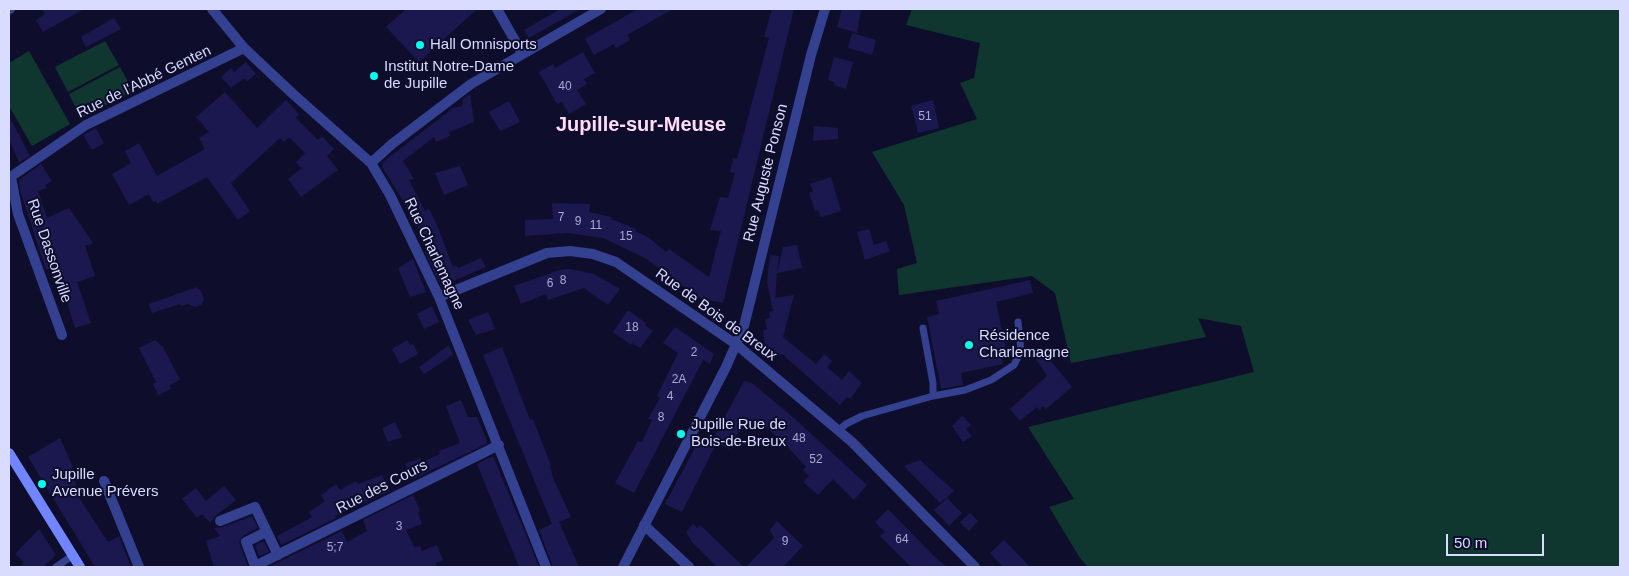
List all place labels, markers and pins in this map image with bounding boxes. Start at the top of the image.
place label: Hall Omnisports [430,36,537,54]
marker: Hall Omnisports [414,39,426,51]
place label: Institut Notre-Dame de Jupille [384,58,514,93]
marker: Institut Notre-Dame de Jupille [368,70,380,82]
place label: Résidence Charlemagne [979,327,1069,362]
marker: Résidence Charlemagne [963,339,975,351]
place label: Jupille Rue de Bois-de-Breux [691,416,786,451]
marker: Jupille Rue de Bois-de-Breux [675,428,687,440]
place label: Jupille Avenue Prévers [52,466,158,501]
marker: Jupille Avenue Prévers [36,478,48,490]

